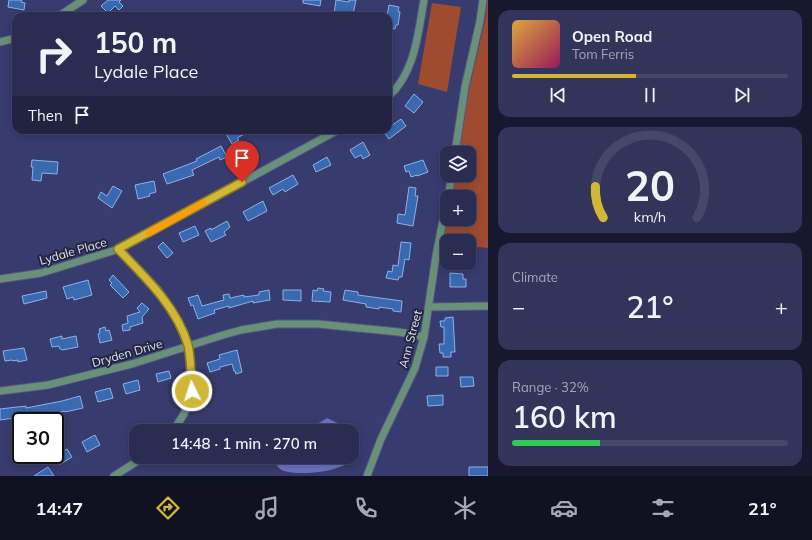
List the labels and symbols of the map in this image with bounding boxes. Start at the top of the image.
pin [225,141,259,182]
street label: Lydale Place [38,234,108,268]
street label: Ann Street [395,308,425,370]
street label: Dryden Drive [90,336,164,370]
position arrow [171,370,213,412]
speed limit sign: 30 [12,412,64,464]

